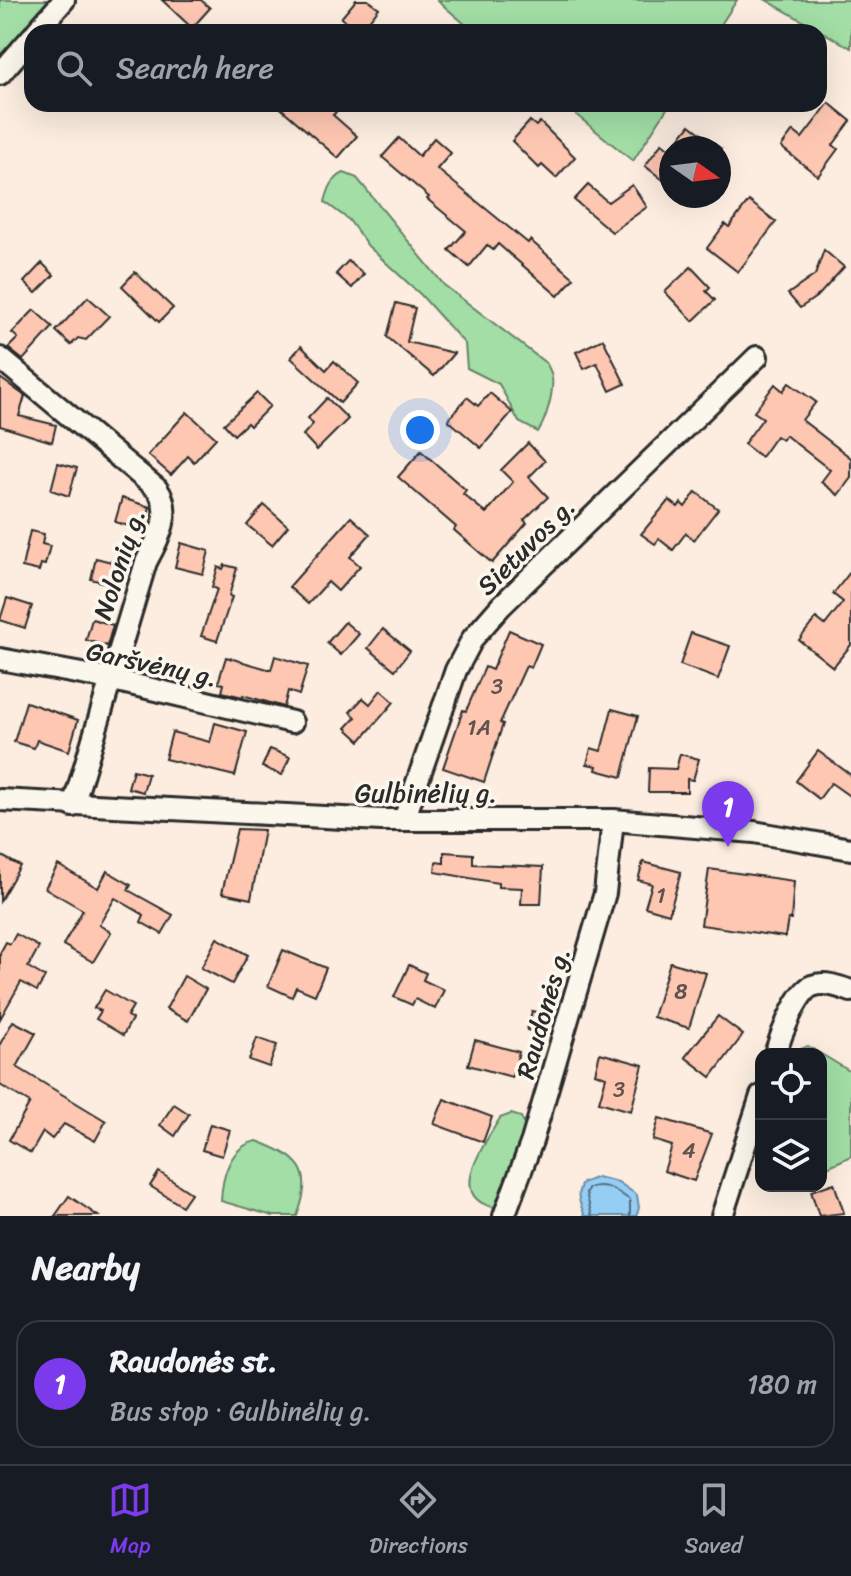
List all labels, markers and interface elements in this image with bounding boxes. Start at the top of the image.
search box [24,24,827,112]
text: Search here [116,41,274,95]
icon: search [52,46,96,90]
north arrow [659,136,731,208]
your location [400,410,440,450]
street label: Sietuvos g. [465,485,587,607]
street label: Nolonių g. [79,502,159,626]
street label: Garšvėnų g. [82,628,222,700]
house number: 3 [491,667,503,706]
house number: 1A [467,708,491,747]
street label: Gulbinėlių g. [355,770,497,816]
pin: 1 [702,781,754,847]
house number: 1 [656,876,666,915]
street label: Raudonės g. [502,942,584,1084]
house number: 8 [674,972,688,1011]
map controls [755,1048,827,1192]
button: locate [755,1048,827,1120]
house number: 3 [613,1070,625,1109]
button: layers [755,1120,827,1192]
house number: 4 [682,1131,696,1170]
text: Nearby [32,1238,140,1298]
text: Raudonės st. [110,1334,278,1388]
text: 1 [54,1361,66,1407]
text: 180 m [747,1361,817,1407]
text: Bus stop · Gulbinėlių g. [110,1388,371,1434]
tab: Map [108,1478,152,1565]
tab: Directions [369,1478,468,1565]
tab: Saved [685,1478,743,1565]

